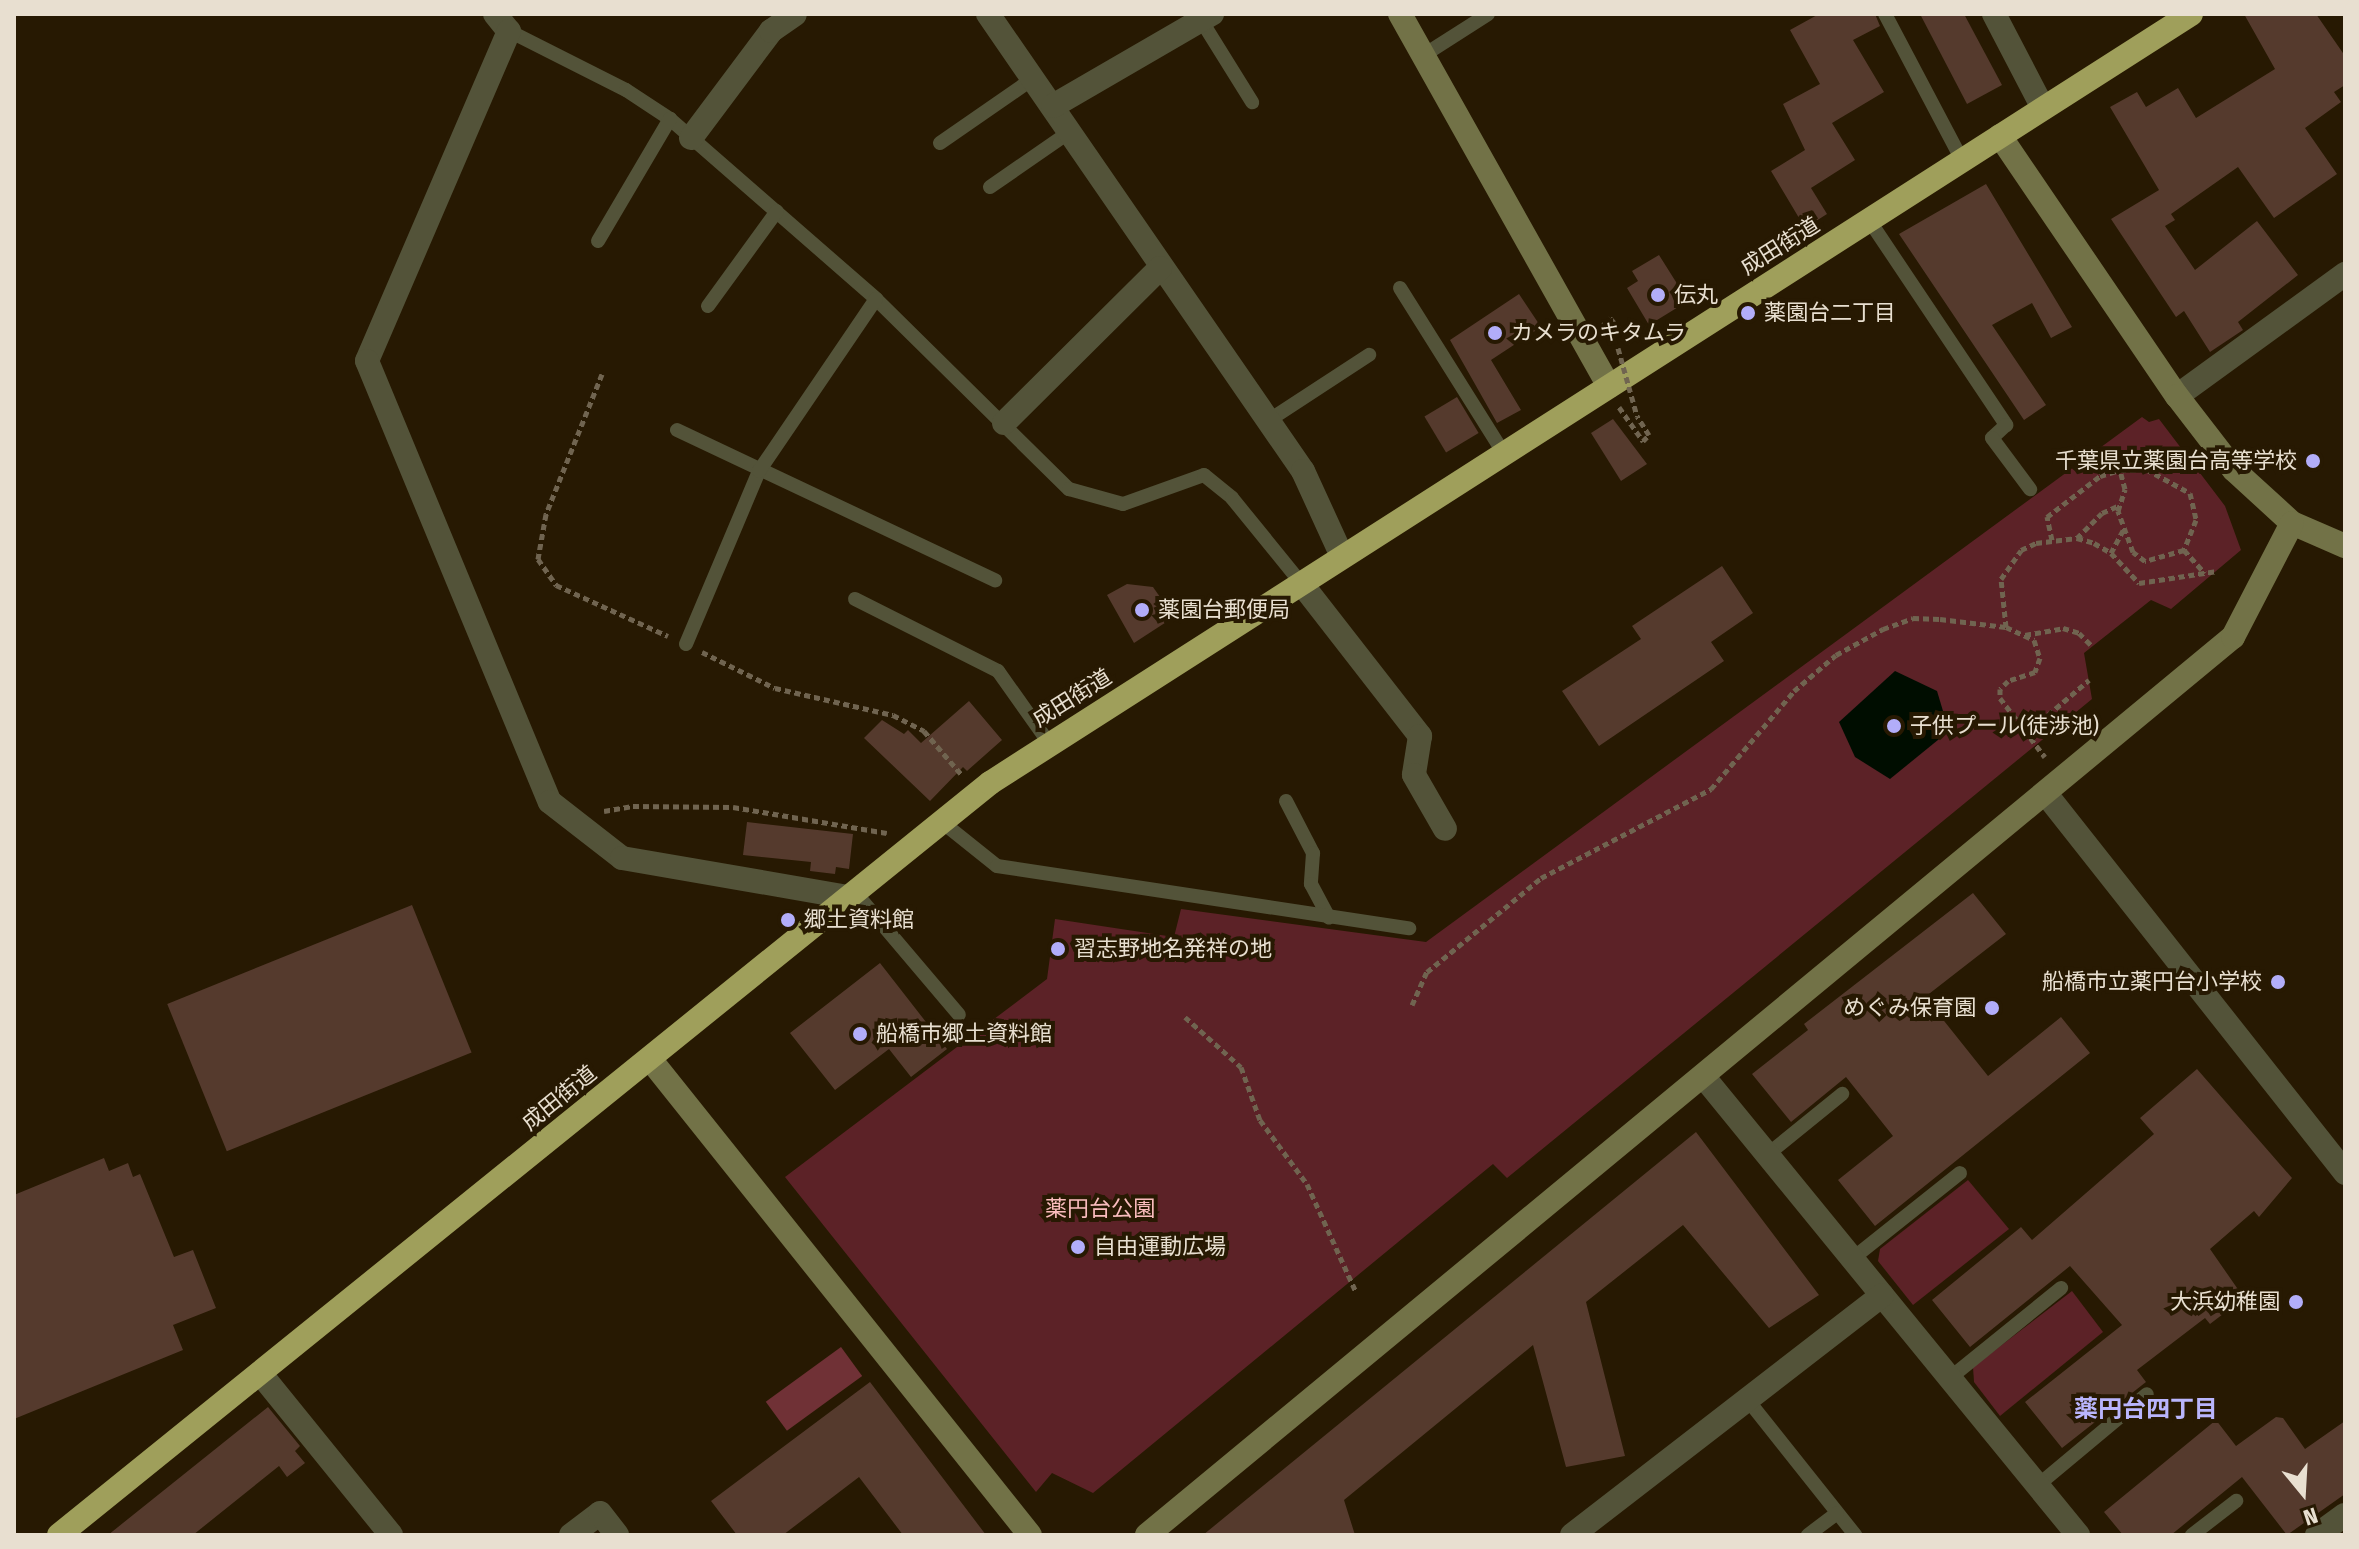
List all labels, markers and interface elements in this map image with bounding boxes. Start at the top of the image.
street label: 成田街道 [1736,211,1824,281]
place label: 伝丸 [1674,282,1718,308]
marker: 伝丸 [1649,286,1667,304]
place label: 薬園台二丁目 [1764,300,1896,326]
marker: 薬園台二丁目 [1739,304,1757,322]
place label: カメラのキタムラ [1511,320,1687,346]
marker: カメラのキタムラ [1486,324,1504,342]
place label: 千葉県立薬園台高等学校 [2055,448,2297,474]
marker: 千葉県立薬園台高等学校 [2304,452,2322,470]
place label: 薬園台郵便局 [1158,597,1290,623]
marker: 薬園台郵便局 [1133,601,1151,619]
street label: 成田街道 [1028,663,1116,733]
place label: 子供プール(徒渉池) [1910,713,2099,739]
marker: 子供プール(徒渉池) [1885,717,1903,735]
place label: 郷土資料館 [804,907,914,933]
marker: 郷土資料館 [779,911,797,929]
place label: 習志野地名発祥の地 [1074,936,1272,962]
marker: 習志野地名発祥の地 [1049,940,1067,958]
place label: 船橋市立薬円台小学校 [2042,969,2262,995]
marker: 船橋市立薬円台小学校 [2269,973,2287,991]
place label: めぐみ保育園 [1844,995,1976,1021]
marker: めぐみ保育園 [1983,999,2001,1017]
place label: 船橋市郷土資料館 [876,1021,1052,1047]
marker: 船橋市郷土資料館 [851,1025,869,1043]
street label: 成田街道 [516,1060,602,1136]
park label: 薬円台公園 [1045,1196,1155,1222]
place label: 自由運動広場 [1094,1234,1226,1260]
marker: 自由運動広場 [1069,1238,1087,1256]
place label: 大浜幼稚園 [2170,1289,2280,1315]
marker: 大浜幼稚園 [2287,1293,2305,1311]
district label: 薬円台四丁目 [2074,1396,2218,1424]
north arrow [2263,1453,2343,1533]
text: N [2300,1501,2321,1531]

